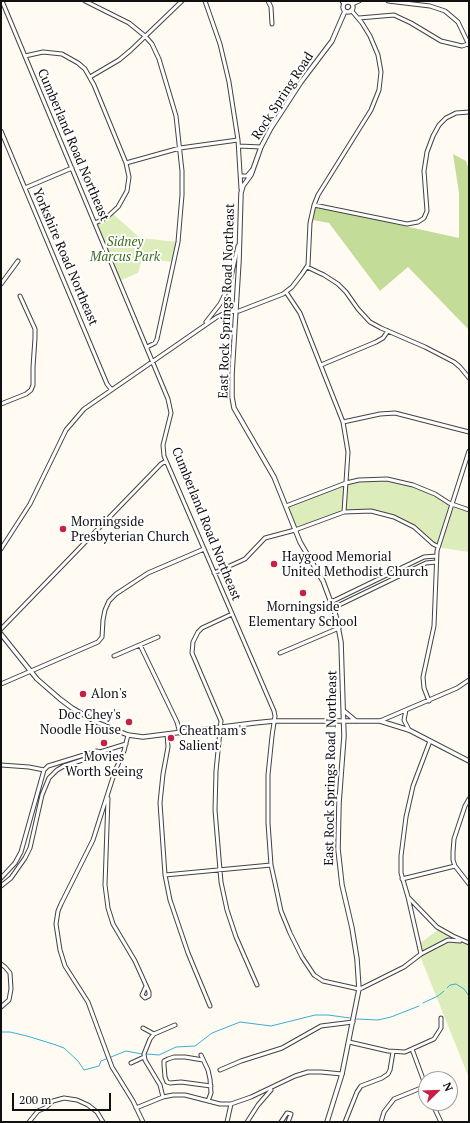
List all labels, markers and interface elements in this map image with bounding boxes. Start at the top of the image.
street label: Rock Spring Road [249,49,317,143]
street label: Cumberland Road Northeast [34,66,112,224]
street label: Yorkshire Road Northeast [29,186,101,328]
street label: East Rock Springs Road Northeast [216,203,238,399]
park label: Sidney Marcus Park [90,234,160,265]
street label: Cumberland Road Northeast [168,445,244,603]
place label: Morningside Presbyterian Church [71,514,189,545]
marker: Morningside Presbyterian Church [58,524,68,534]
place label: Haygood Memorial United Methodist Church [282,549,428,580]
marker: Haygood Memorial United Methodist Church [269,559,279,569]
marker: Morningside Elementary School [298,588,308,598]
place label: Morningside Elementary School [249,599,357,630]
street label: East Rock Springs Road Northeast [321,670,341,866]
place label: Alon's [91,686,127,702]
marker: Alon's [78,689,88,699]
place label: Doc Chey's Noodle House [40,707,121,738]
marker: Doc Chey's Noodle House [124,717,134,727]
place label: Cheatham's Salient [179,723,246,754]
marker: Cheatham's Salient [166,733,176,743]
marker: Movies Worth Seeing [99,738,109,748]
place label: Movies Worth Seeing [65,749,143,780]
north arrow [418,1071,458,1111]
text: N [440,1080,456,1093]
scale bar [14,1085,113,1111]
text: 200 m [19,1092,51,1107]

